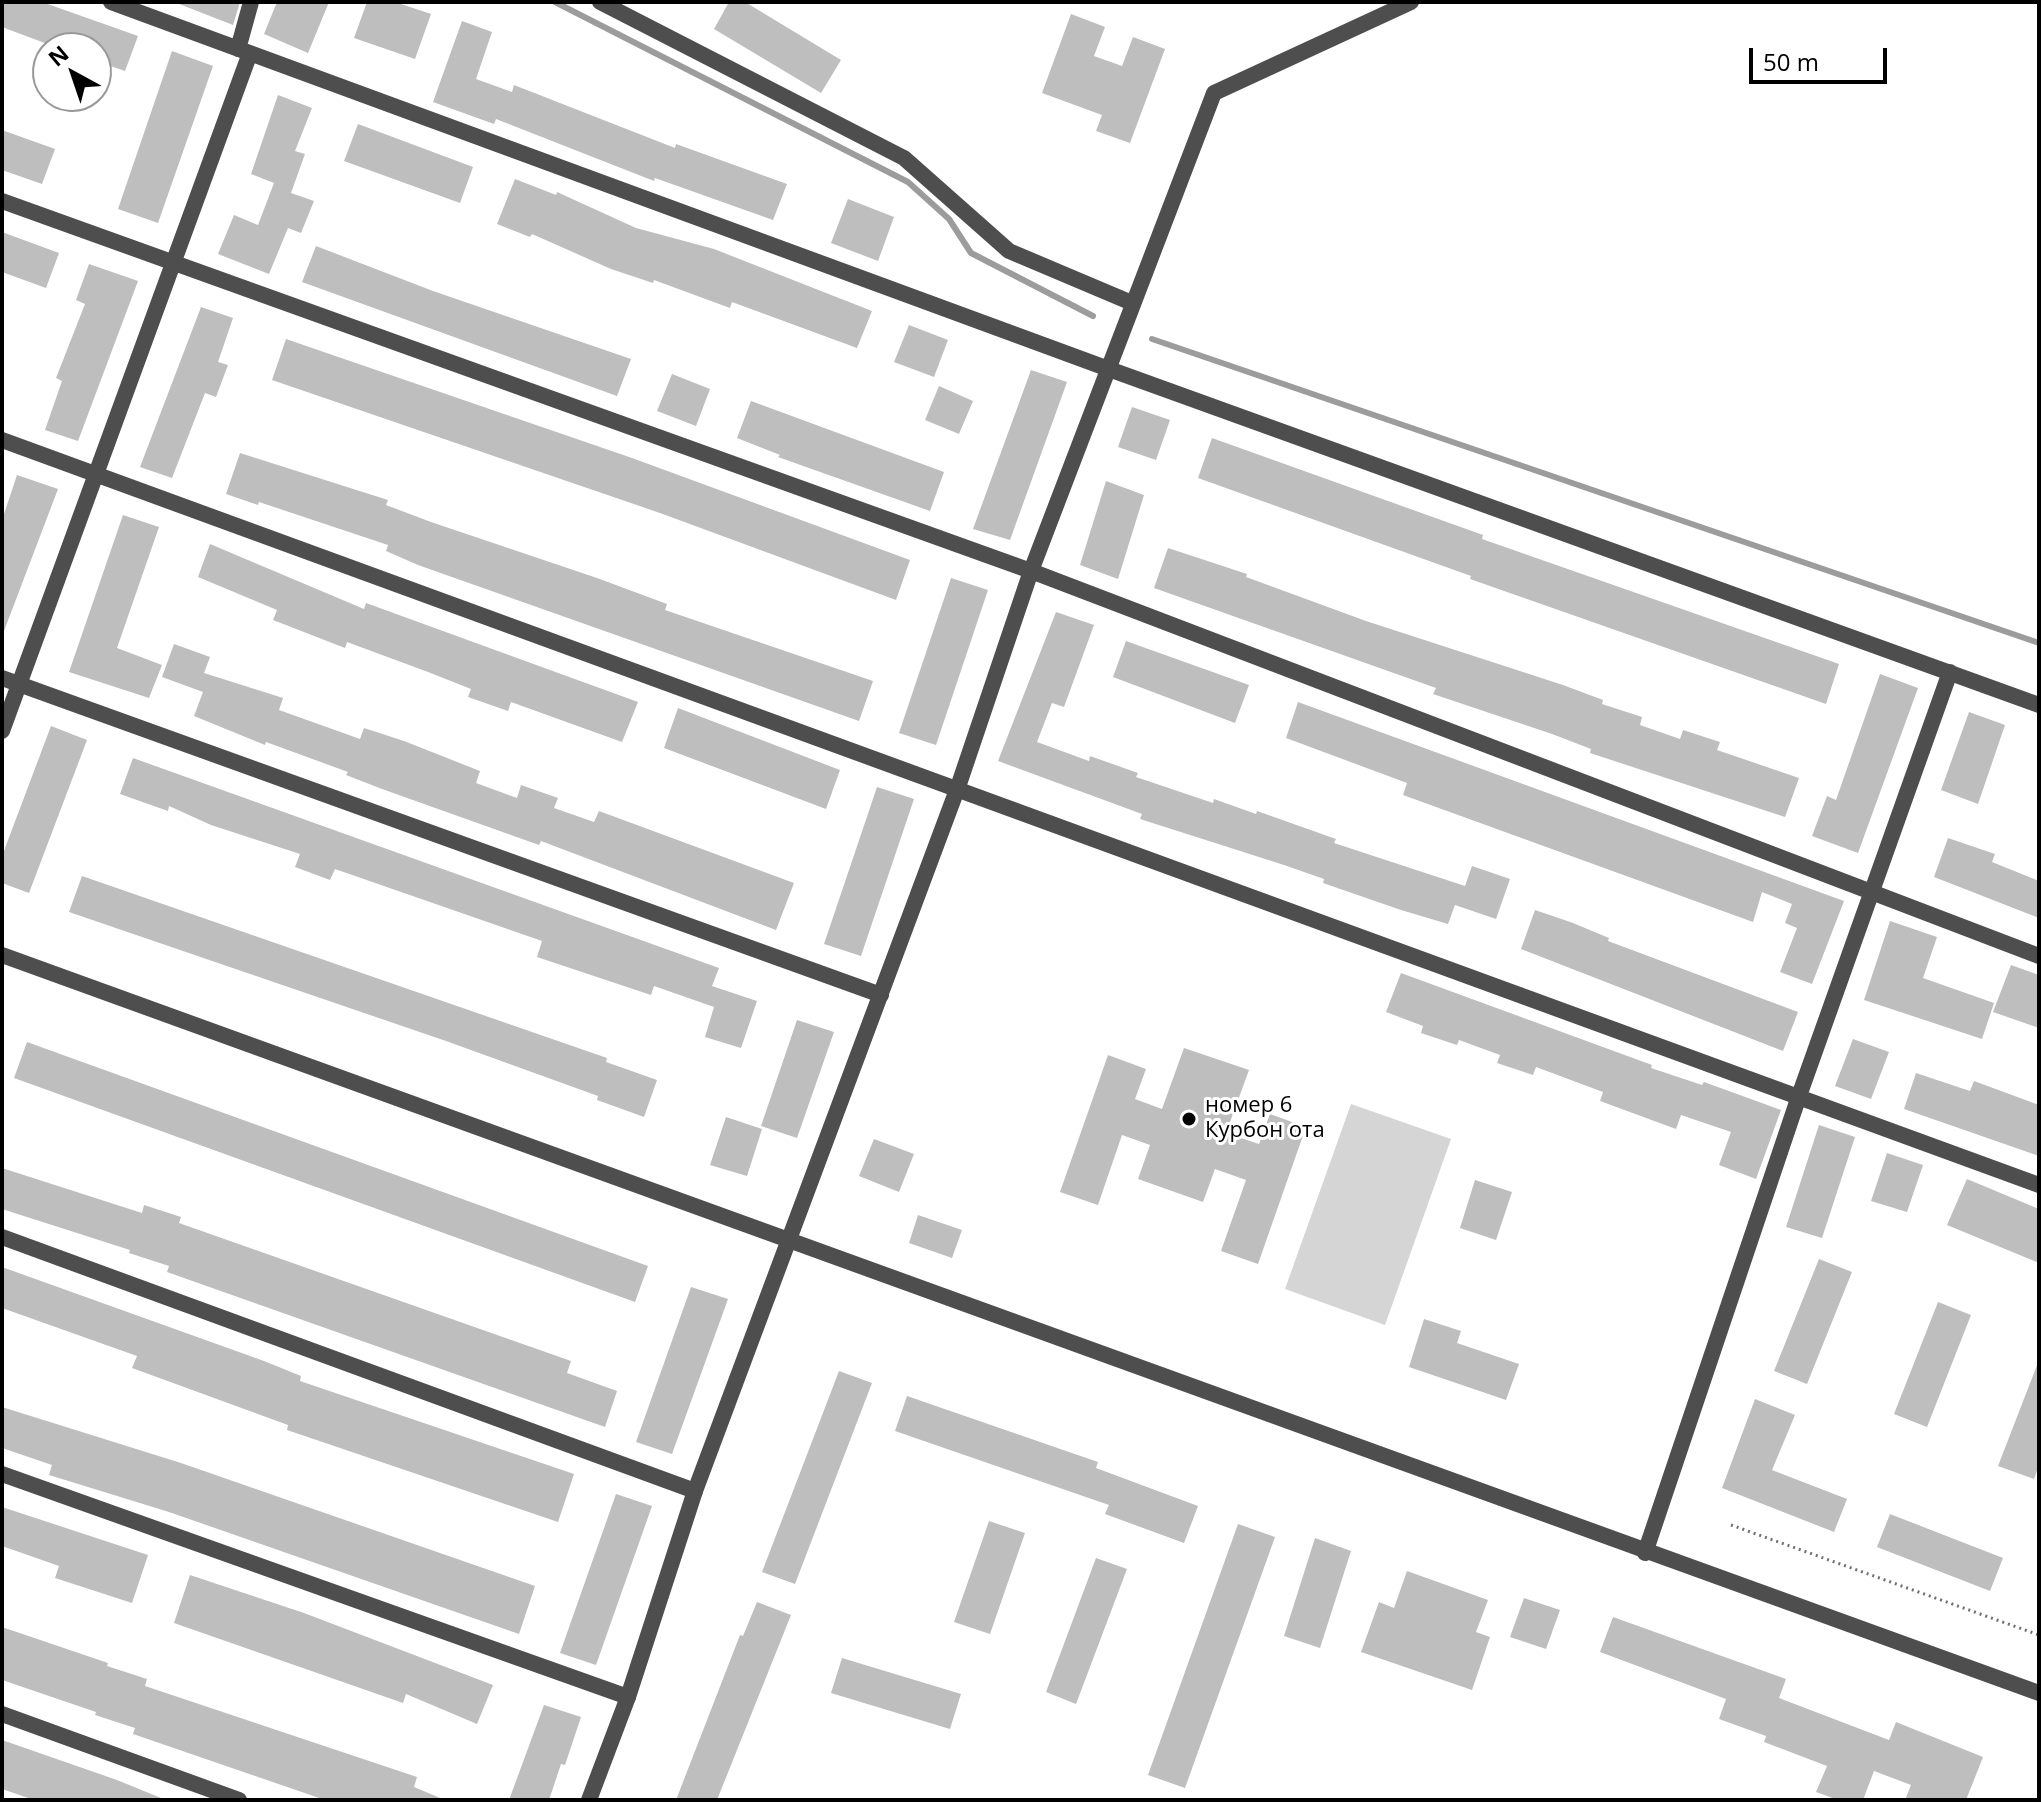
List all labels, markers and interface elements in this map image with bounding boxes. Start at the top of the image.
north arrow [32,32,112,112]
scale bar [1753,32,1891,82]
text: N [41,38,74,72]
text: 50 m [1763,45,1819,78]
place label: номер 6 Курбон ота [1205,1093,1325,1144]
marker: номер 6 Курбон ота [1180,1110,1198,1128]

